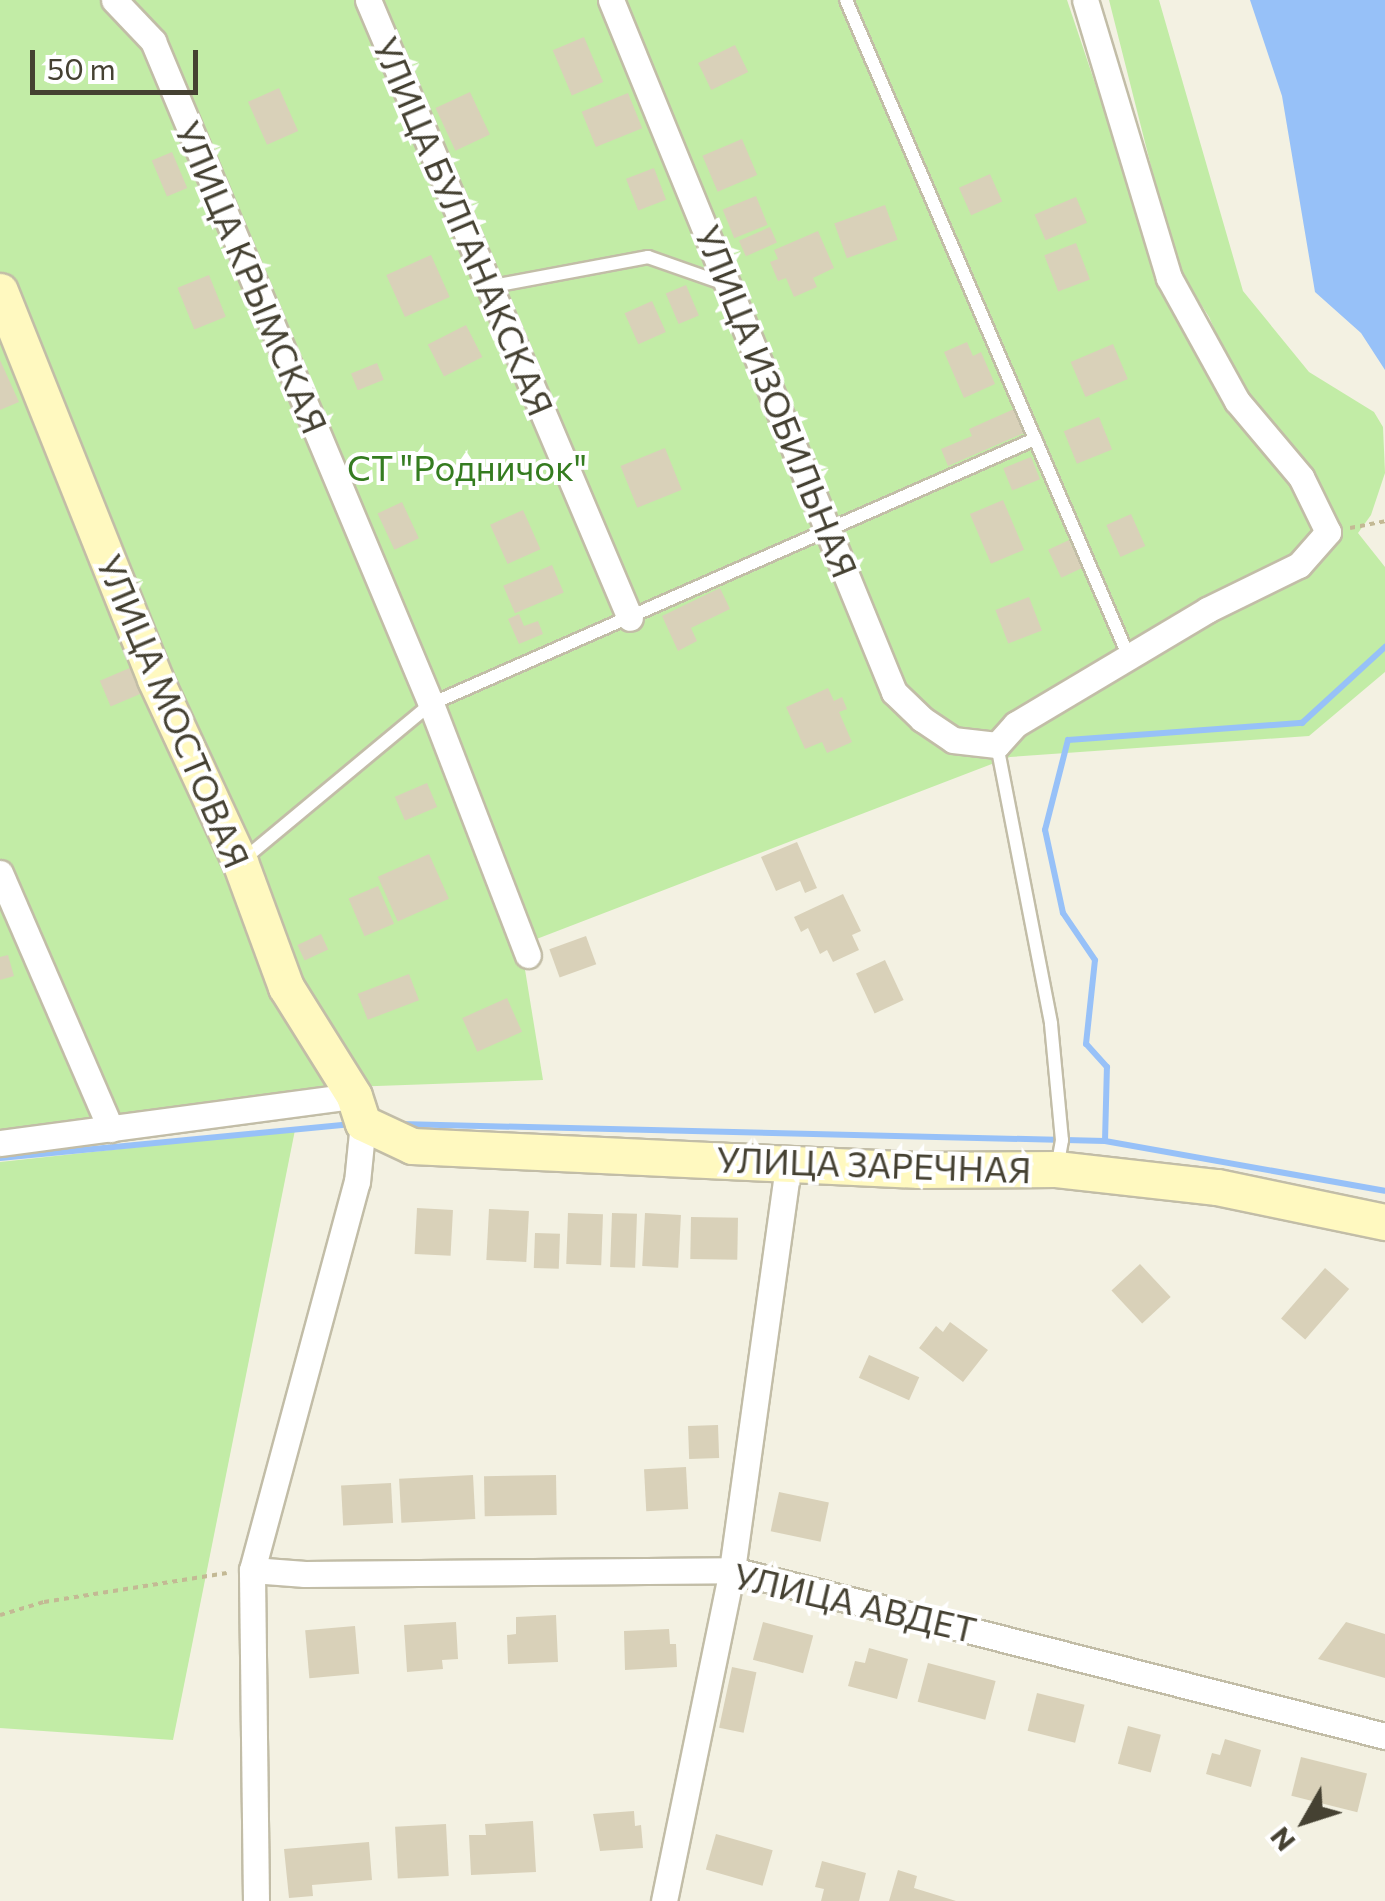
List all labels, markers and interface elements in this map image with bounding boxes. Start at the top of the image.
scale bar [35,30,202,92]
street label: УЛИЦА БУЛГАНАКСКАЯ [365,30,563,422]
text: 50 m [47,49,116,86]
street label: УЛИЦА КРЫМСКАЯ [167,115,337,439]
street label: УЛИЦА ИЗОБИЛЬНАЯ [687,219,867,583]
park label: СТ "Родничок" [347,446,587,488]
street label: УЛИЦА МОСТОВАЯ [89,548,259,874]
street label: УЛИЦА ЗАРЕЧНАЯ [716,1138,1032,1190]
street label: УЛИЦА АВДЕТ [729,1554,981,1650]
north arrow [1255,1771,1355,1871]
text: N [1262,1821,1302,1859]

